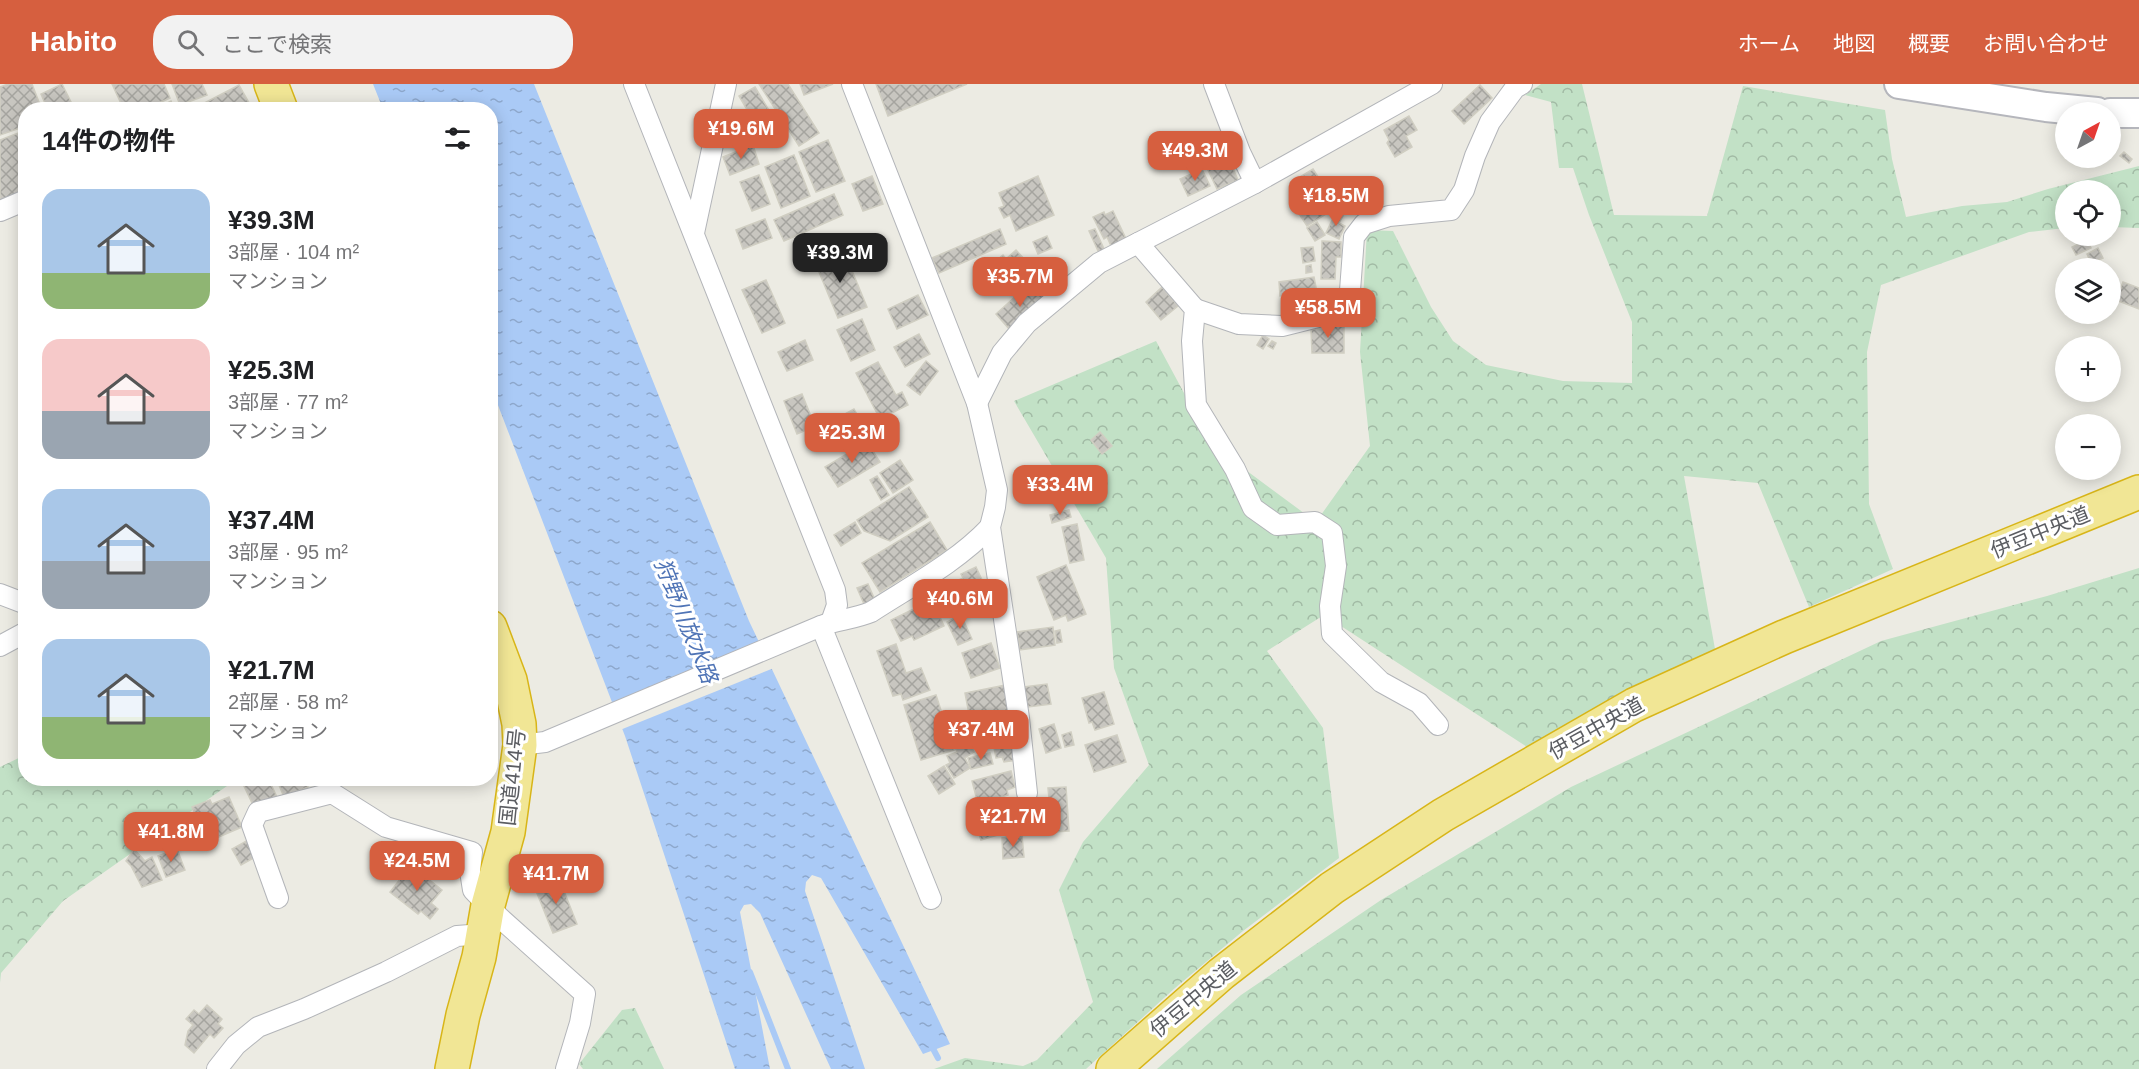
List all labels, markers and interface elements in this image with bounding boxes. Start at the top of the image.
search box [153,15,573,69]
text: Habito [30,26,117,57]
icon: search [174,26,207,59]
text: ここで検索 [222,32,332,57]
text: ホーム [1738,32,1800,55]
text: 地図 [1833,32,1875,55]
text: 概要 [1908,32,1950,55]
text: お問い合わせ [1983,32,2109,55]
north arrow [2055,102,2121,168]
map controls [2055,102,2121,480]
pin: ¥19.6M [692,109,790,160]
text: ¥19.6M [708,117,774,139]
icon: filters [441,122,474,155]
text: 14件の物件 [42,126,175,156]
pin: ¥49.3M [1146,131,1244,182]
text: ¥49.3M [1162,139,1228,161]
pin: ¥18.5M [1287,176,1385,227]
button: locate [2055,180,2121,246]
text: ¥18.5M [1303,184,1369,206]
text: ¥39.3M [228,205,315,235]
icon: home [90,213,162,285]
pin: ¥39.3M [791,233,889,284]
text: 3部屋 · 104 m² [228,241,359,263]
text: ¥39.3M [807,241,873,263]
pin: ¥35.7M [971,257,1069,308]
button: layers [2055,258,2121,324]
text: ¥35.7M [987,265,1053,287]
text: マンション [228,270,328,292]
pin: ¥58.5M [1279,288,1377,339]
text: ¥58.5M [1295,296,1361,318]
button: + [2055,336,2121,402]
text: ¥25.3M [228,355,315,385]
icon: home [90,363,162,435]
text: 3部屋 · 77 m² [228,391,348,413]
pin: ¥25.3M [803,413,901,464]
button: − [2055,414,2121,480]
text: マンション [228,420,328,442]
text: ¥25.3M [819,421,885,443]
pin: ¥33.4M [1011,465,1109,516]
text: ¥33.4M [1027,473,1093,495]
street label: 伊豆中央道 [1987,502,2093,562]
text: ¥37.4M [228,505,315,535]
icon: home [90,513,162,585]
text: 3部屋 · 95 m² [228,541,348,563]
water label: 狩野川放水路 [650,555,723,689]
text: マンション [228,570,328,592]
pin: ¥40.6M [911,579,1009,630]
text: ¥40.6M [927,587,993,609]
text: ¥21.7M [228,655,315,685]
icon: home [90,663,162,735]
text: 2部屋 · 58 m² [228,691,348,713]
street label: 伊豆中央道 [1545,692,1647,764]
pin: ¥37.4M [932,710,1030,761]
text: ¥37.4M [948,718,1014,740]
text: マンション [228,720,328,742]
street label: 国道414号 [495,727,529,827]
pin: ¥21.7M [964,797,1062,848]
text: ¥21.7M [980,805,1046,827]
pin: ¥41.8M [122,812,220,863]
text: ¥41.8M [138,820,204,842]
pin: ¥24.5M [368,841,466,892]
text: ¥24.5M [384,849,450,871]
pin: ¥41.7M [507,854,605,905]
text: ¥41.7M [523,862,589,884]
street label: 伊豆中央道 [1145,956,1241,1042]

